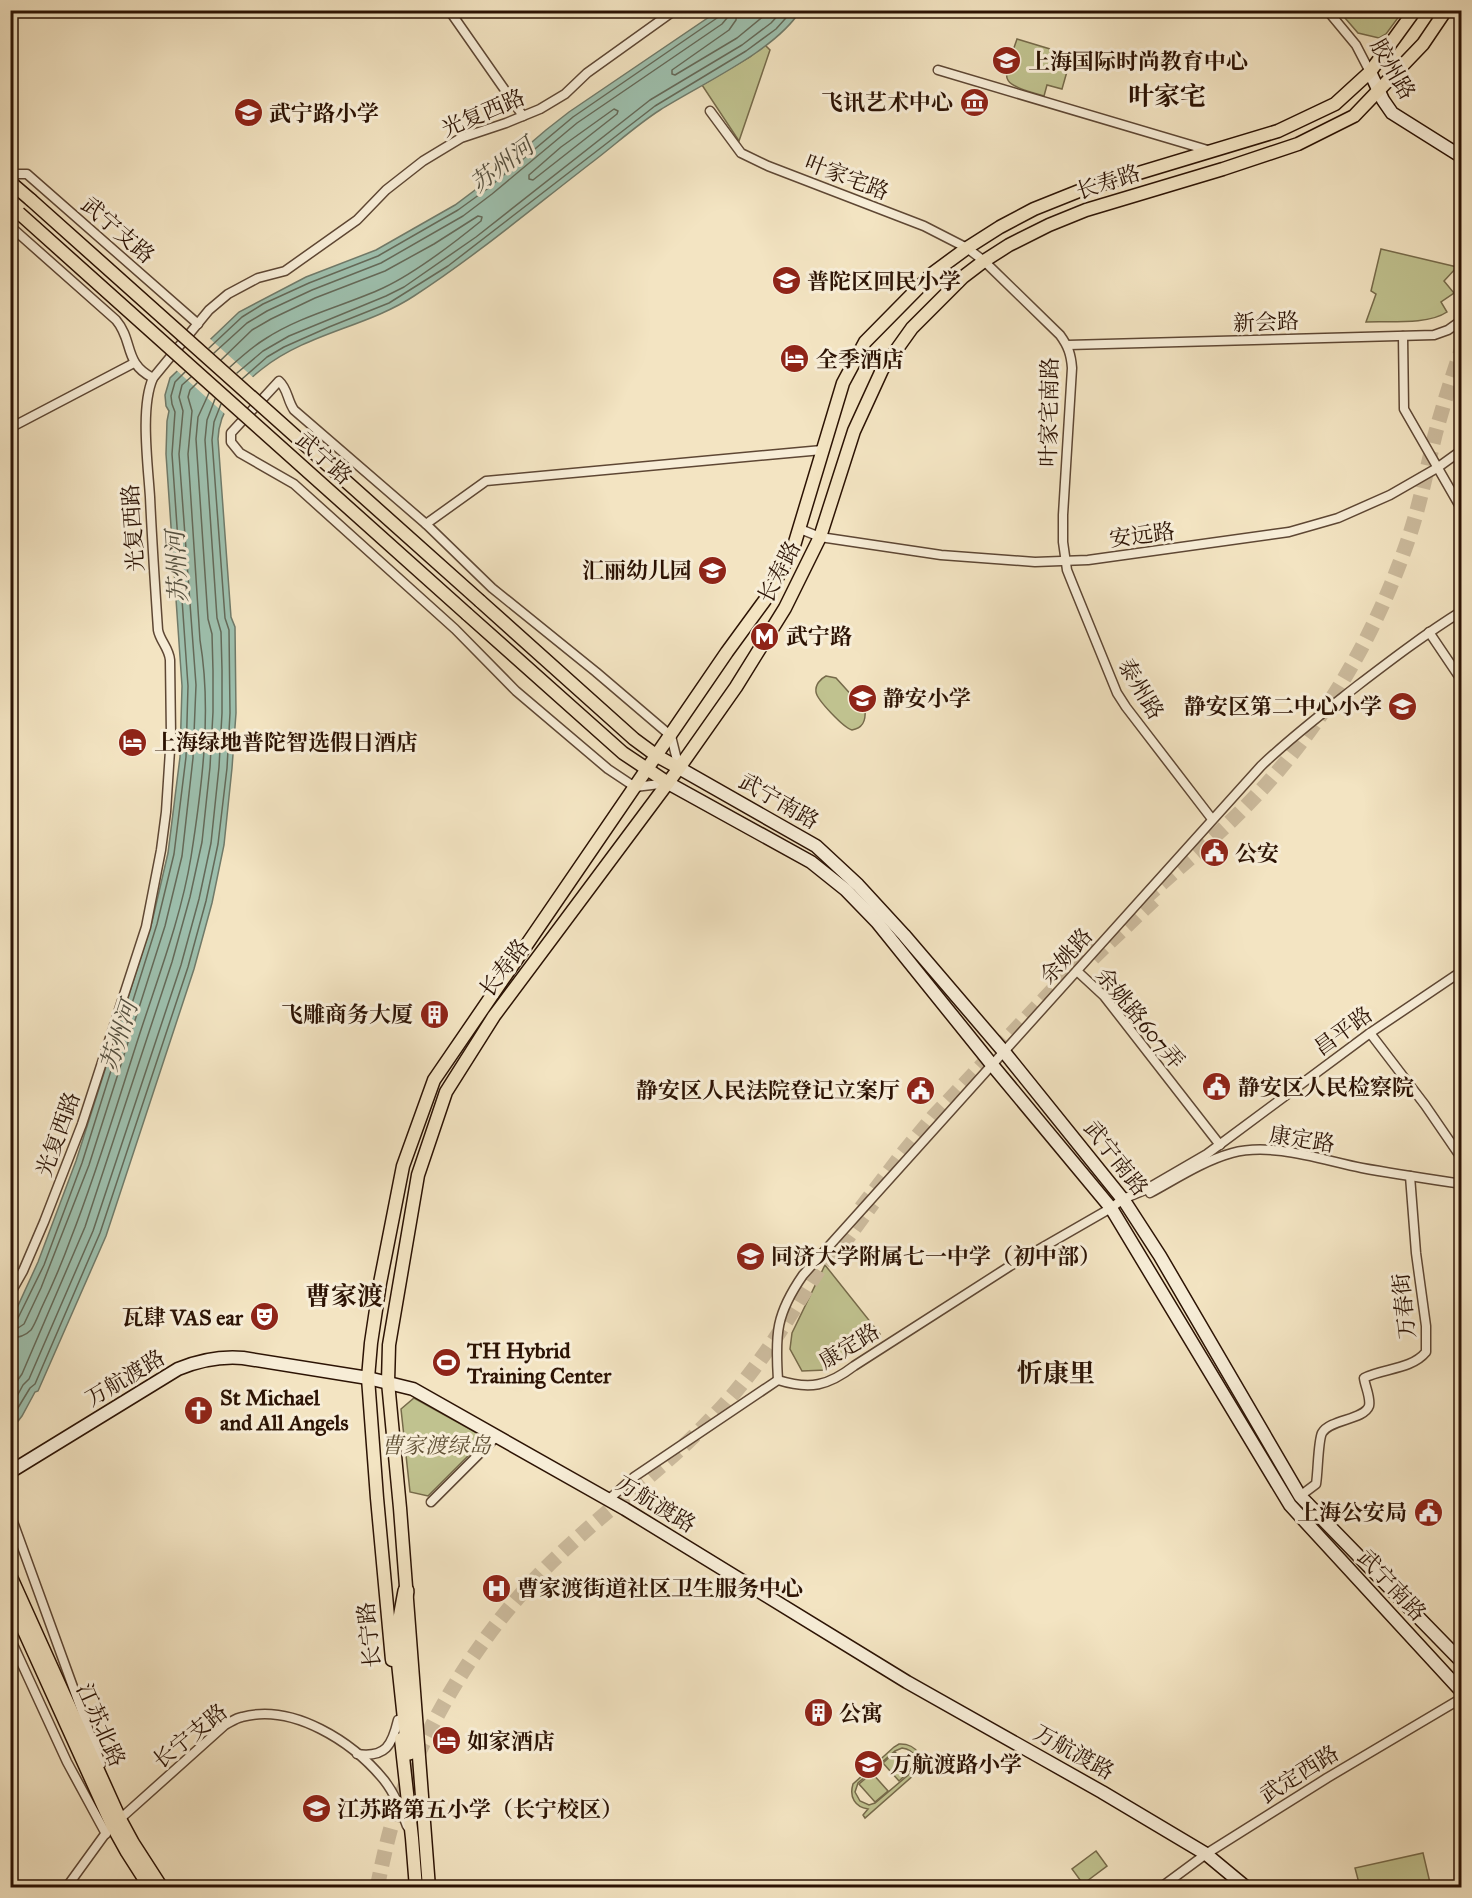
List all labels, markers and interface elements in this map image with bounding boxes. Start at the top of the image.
street label: 胶州路 [1365,34,1421,104]
school or university icon: 上海国际时尚教育中心 [991,45,1023,77]
place label: 上海国际时尚教育中心 [1028,48,1248,75]
district label: 叶家宅 [1128,80,1206,112]
street label: 光复西路 [437,83,529,143]
museum icon: 飞讯艺术中心 [958,86,990,118]
place label: 飞讯艺术中心 [821,89,953,116]
school or university icon: 武宁路小学 [232,97,264,129]
place label: 武宁路小学 [269,100,379,127]
water label: 苏州河 [464,129,543,199]
street label: 叶家宅路 [801,149,893,205]
street label: 长寿路 [1072,159,1144,205]
street label: 武宁支路 [76,191,160,269]
school or university icon: 普陀区回民小学 [770,265,802,297]
place label: 普陀区回民小学 [807,268,961,295]
street label: 新会路 [1233,307,1299,337]
hotel icon: 全季酒店 [779,343,811,375]
place label: 全季酒店 [816,346,904,373]
street label: 叶家宅南路 [1035,357,1063,467]
street label: 武宁路 [290,426,358,490]
street label: 光复西路 [116,483,150,573]
street label: 安远路 [1108,518,1176,552]
water label: 苏州河 [160,526,194,604]
street label: 长寿路 [752,536,806,608]
school or university icon: 汇丽幼儿园 [697,554,729,586]
place label: 汇丽幼儿园 [582,557,692,584]
metro station icon: 武宁路 [749,620,781,652]
place label: 武宁路 [786,623,852,650]
street label: 泰州路 [1112,654,1170,724]
school or university icon: 静安小学 [846,682,878,714]
place label: 静安小学 [883,685,971,712]
school or university icon: 静安区第二中心小学 [1387,690,1419,722]
place label: 静安区第二中心小学 [1184,693,1382,720]
hotel icon: 上海绿地普陀智选假日酒店 [117,726,149,758]
place label: 上海绿地普陀智选假日酒店 [154,729,418,756]
street label: 武宁南路 [734,767,824,835]
public building icon: 公安 [1198,837,1230,869]
place label: 公安 [1235,840,1279,867]
street label: 余姚路 [1034,922,1098,990]
street label: 长寿路 [473,934,535,1002]
street label: 余姚路607弄 [1090,962,1190,1074]
water label: 苏州河 [94,993,146,1075]
building icon: 飞雕商务大厦 [418,998,450,1030]
place label: 飞雕商务大厦 [281,1001,413,1028]
street label: 昌平路 [1308,1001,1378,1061]
public building icon: 静安区人民检察院 [1201,1071,1233,1103]
public building icon: 静安区人民法院登记立案厅 [905,1074,937,1106]
place label: 静安区人民检察院 [1238,1074,1414,1101]
place label: 静安区人民法院登记立案厅 [636,1077,900,1104]
street label: 光复西路 [30,1088,86,1180]
street label: 武宁南路 [1078,1115,1154,1201]
street label: 康定路 [1267,1121,1337,1157]
school or university icon: 同济大学附属七一中学（初中部） [734,1240,766,1272]
place label: 同济大学附属七一中学（初中部） [771,1243,1101,1270]
street label: 万春街 [1387,1272,1421,1340]
district label: 曹家渡 [305,1280,383,1312]
theatre icon: 瓦肆 VAS ear [248,1301,280,1333]
place label: 瓦肆 VAS ear [121,1304,244,1331]
street label: 康定路 [814,1317,884,1375]
place label: TH Hybrid Training Center [466,1337,612,1389]
street label: 万航渡路 [80,1344,170,1412]
sports icon: TH Hybrid Training Center [430,1347,462,1379]
district label: 忻康里 [1017,1357,1095,1389]
place label: St Michael and All Angels [220,1384,349,1436]
church icon: St Michael and All Angels [183,1394,215,1426]
park label: 曹家渡绿岛 [381,1432,492,1459]
street label: 万航渡路 [611,1470,701,1538]
public building icon: 上海公安局 [1412,1496,1444,1528]
place label: 上海公安局 [1297,1499,1407,1526]
street label: 武宁南路 [1352,1544,1432,1626]
hospital icon: 曹家渡街道社区卫生服务中心 [480,1572,512,1604]
place label: 曹家渡街道社区卫生服务中心 [517,1575,803,1602]
street label: 长宁路 [352,1601,386,1669]
street label: 江苏北路 [71,1679,131,1771]
building icon: 公寓 [802,1697,834,1729]
street label: 长宁支路 [147,1698,233,1774]
place label: 公寓 [839,1700,883,1727]
street label: 万航渡路 [1029,1719,1119,1785]
hotel icon: 如家酒店 [430,1725,462,1757]
place label: 如家酒店 [467,1728,555,1755]
street label: 武定西路 [1255,1739,1343,1809]
school or university icon: 万航渡路小学 [853,1748,885,1780]
place label: 万航渡路小学 [890,1751,1022,1778]
school or university icon: 江苏路第五小学（长宁校区） [300,1793,332,1825]
place label: 江苏路第五小学（长宁校区） [337,1796,623,1823]

